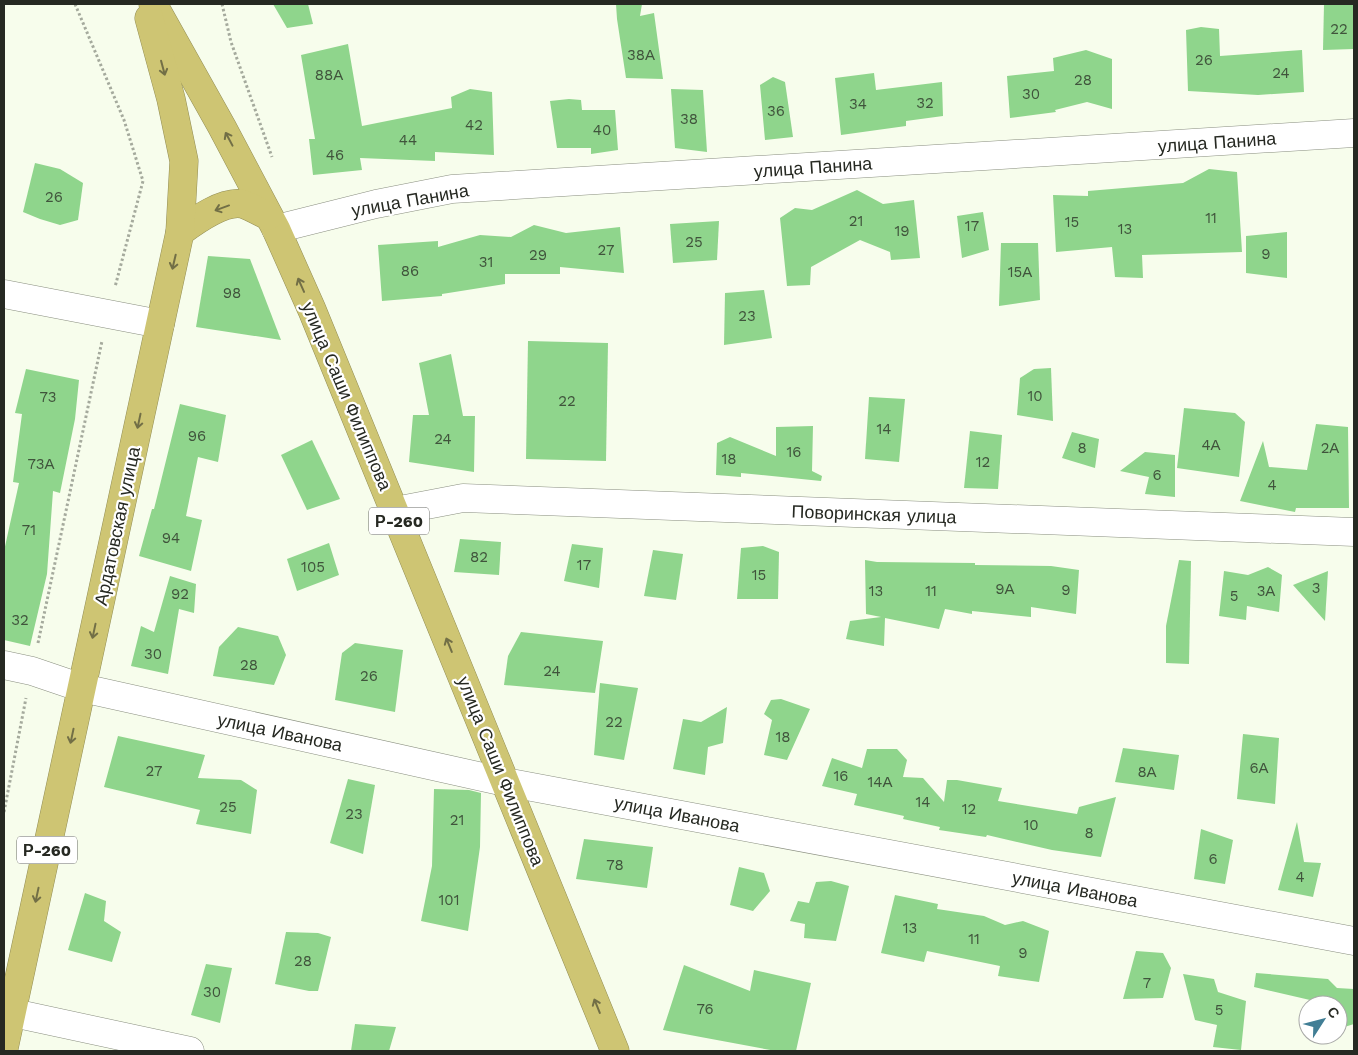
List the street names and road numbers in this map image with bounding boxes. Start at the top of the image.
street label: улица Панина [1157,127,1278,157]
street label: улица Панина [753,152,874,182]
street label: улица Панина [350,179,471,221]
street label: улица Саши Филиппова [298,299,397,494]
street label: Ардатовская улица [90,444,144,607]
street label: Поворинская улица [791,501,958,527]
road number: Р-260 [369,508,429,534]
street label: улица Саши Филиппова [453,673,549,870]
street label: улица Иванова [216,708,345,756]
street label: улица Иванова [613,792,742,837]
road number: Р-260 [17,836,77,864]
street label: улица Иванова [1011,867,1140,912]

